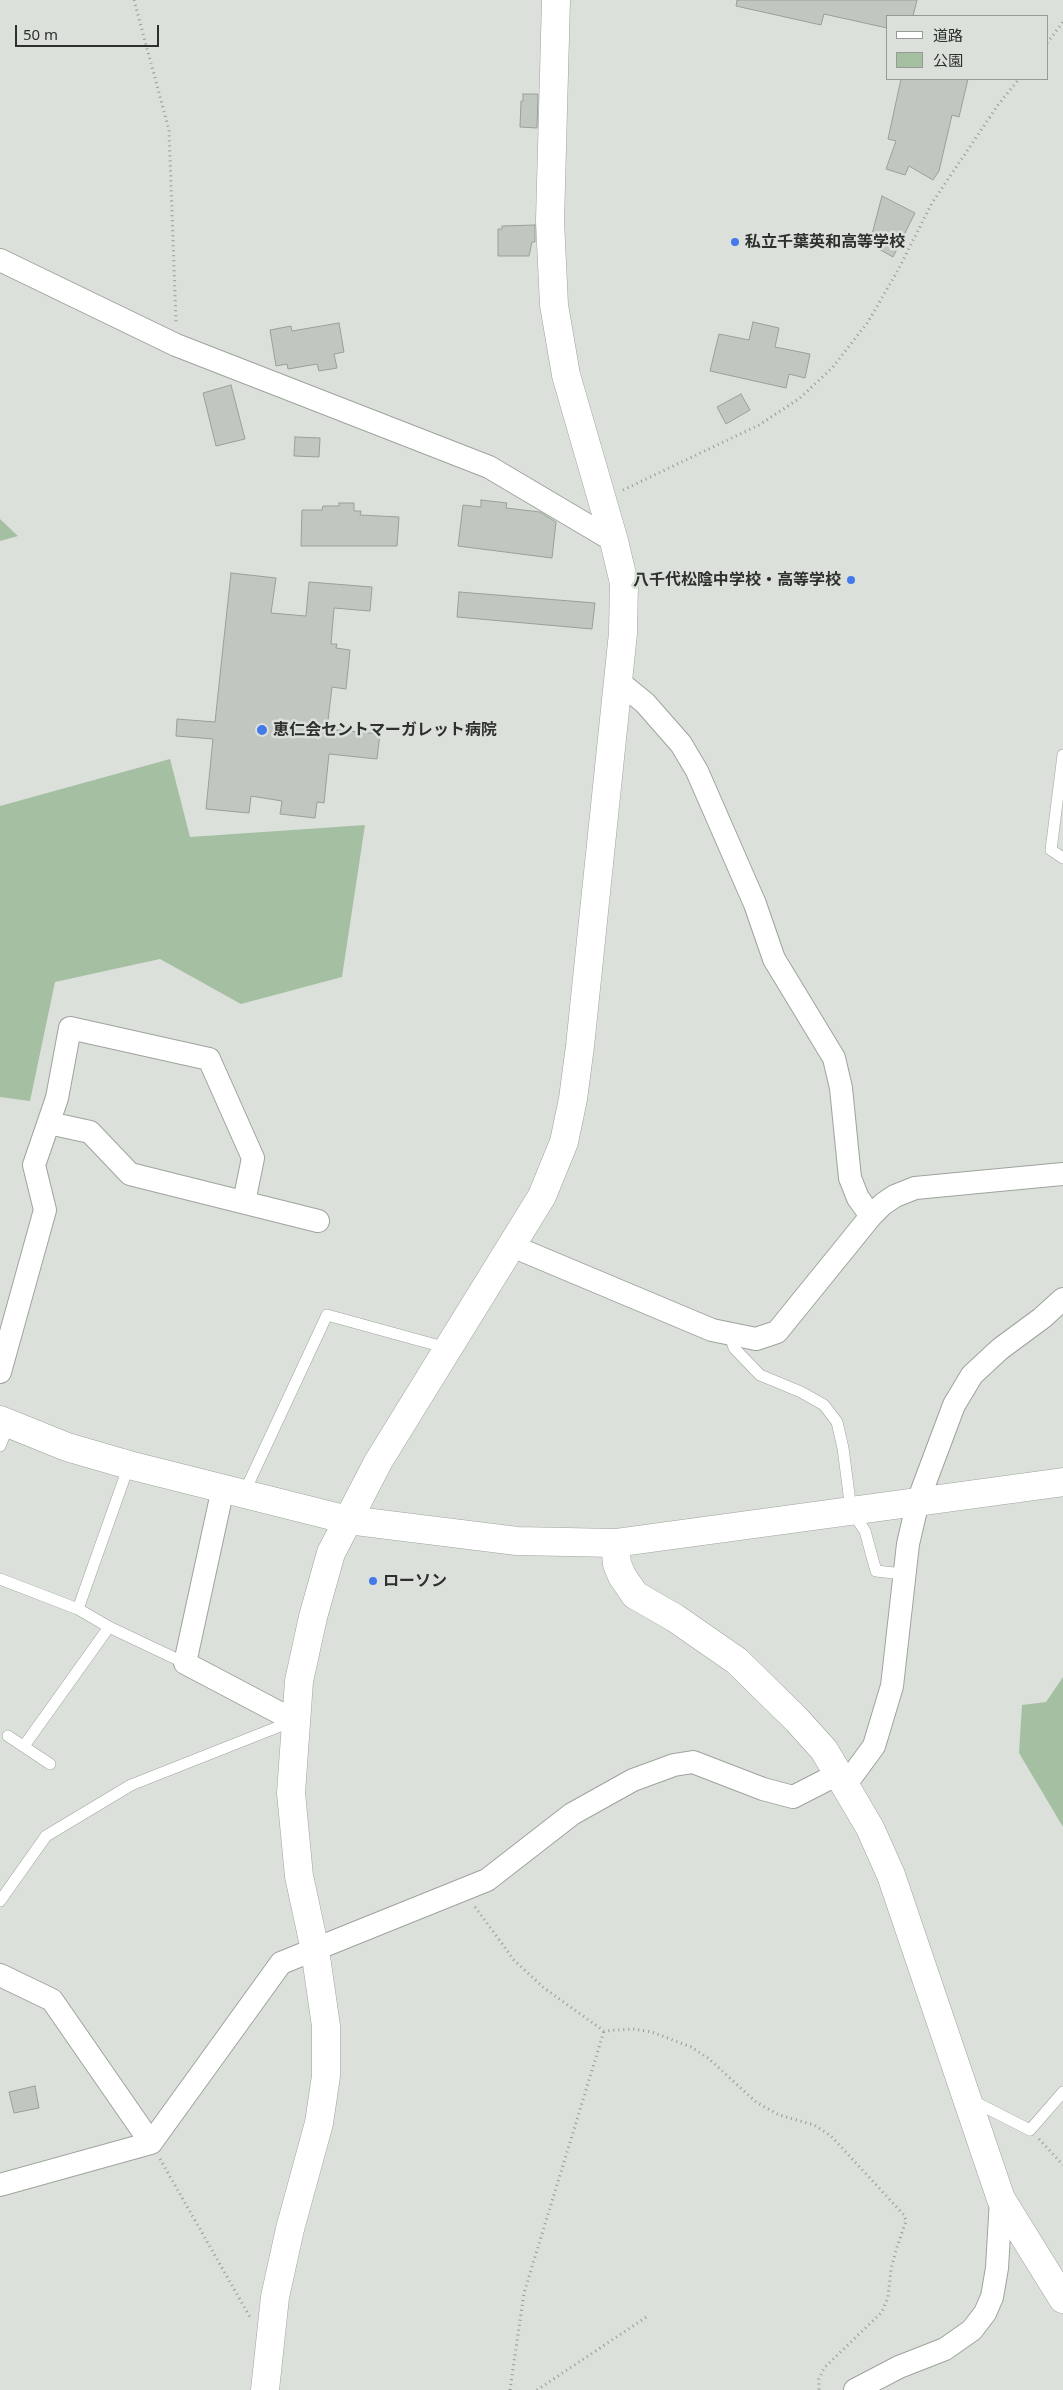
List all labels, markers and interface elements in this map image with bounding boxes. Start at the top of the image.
scale bar [18,15,161,47]
legend [886,15,1048,80]
text: 50 m [23,24,58,44]
text: 道路 [933,25,963,45]
text: 公園 [933,50,963,70]
place label: 私立千葉英和高等学校 [745,232,905,252]
marker: 私立千葉英和高等学校 [729,236,741,248]
place label: 八千代松陰中学校・高等学校 [633,570,841,590]
marker: 八千代松陰中学校・高等学校 [845,574,857,586]
place label: 恵仁会セントマーガレット病院 [273,720,497,740]
marker: 恵仁会セントマーガレット病院 [255,723,269,737]
place label: ローソン [383,1571,447,1591]
marker: ローソン [367,1575,379,1587]

